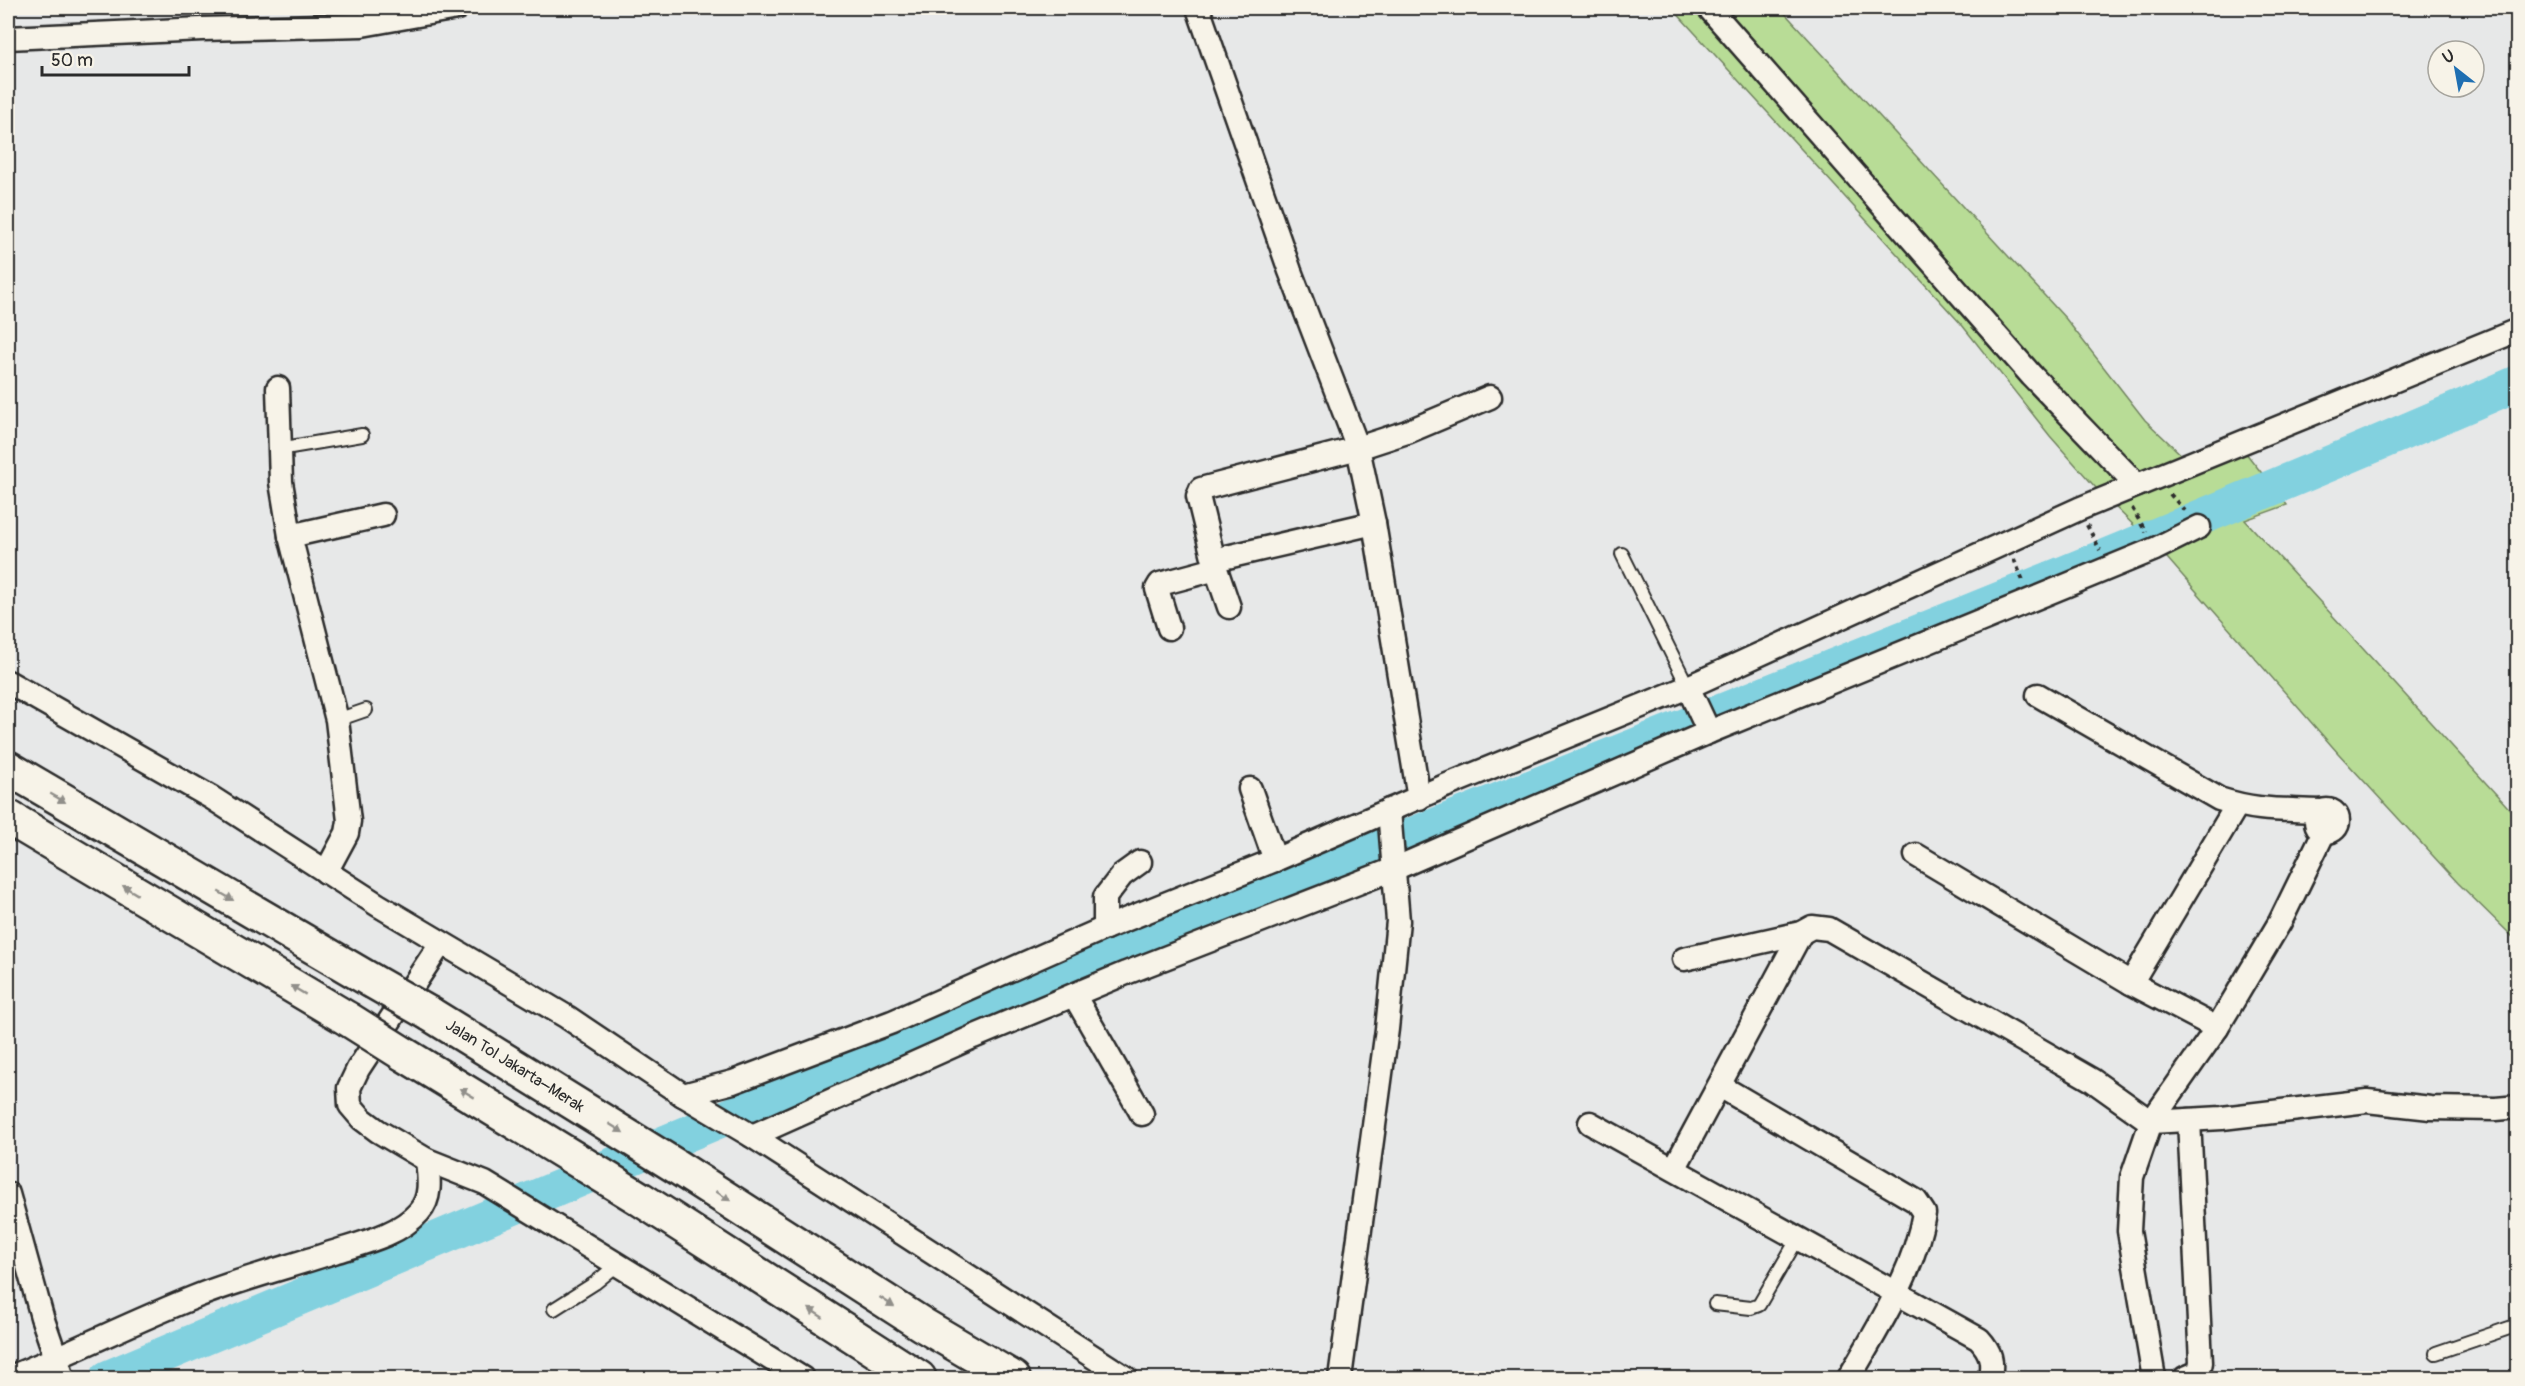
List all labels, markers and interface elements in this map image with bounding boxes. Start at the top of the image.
scale bar [42,39,189,77]
north arrow [2426,39,2486,99]
text: U [2439,45,2459,68]
text: 50 m [51,49,93,72]
one-way arrow [50,793,67,803]
one-way arrow [121,885,138,895]
one-way arrow [218,891,235,901]
one-way arrow [290,984,306,995]
street label: Jalan Tol Jakarta–Merak [442,1015,588,1117]
one-way arrow [459,1087,475,1098]
one-way arrow [608,1123,624,1134]
one-way arrow [715,1190,731,1202]
one-way arrow [879,1296,896,1307]
one-way arrow [808,1308,824,1319]

